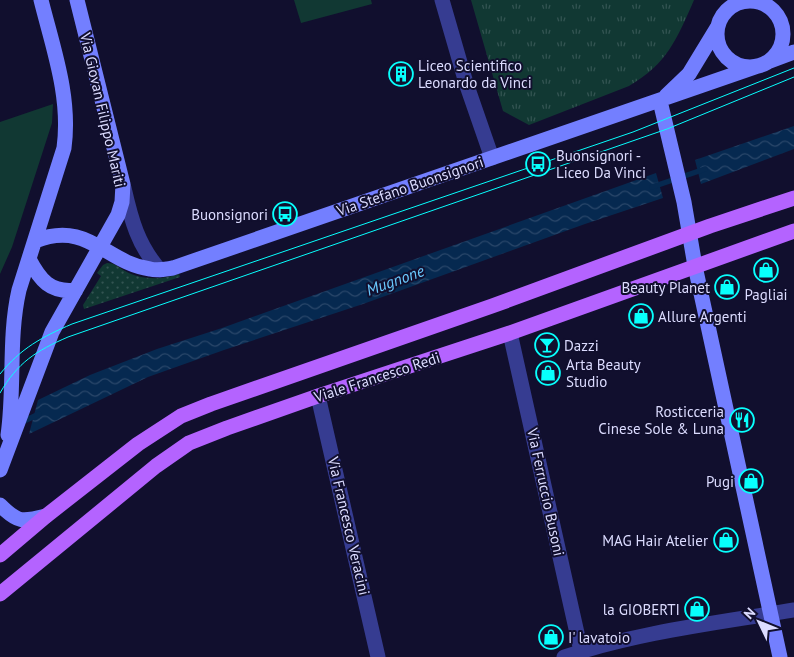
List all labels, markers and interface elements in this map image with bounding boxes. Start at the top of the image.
street label: Via Giovan Filippo Mariti [76,30,130,189]
place label: Liceo Scientifico Leonardo da Vinci [418,56,532,92]
building icon: Liceo Scientifico Leonardo da Vinci [388,61,414,87]
place label: Buonsignori - Liceo Da Vinci [556,146,646,182]
bus stop icon: Buonsignori - Liceo Da Vinci [525,151,551,177]
street label: Via Stefano Buonsignori [333,152,486,220]
bus stop icon: Buonsignori [272,201,298,227]
place label: Buonsignori [191,205,268,224]
shop icon: Pagliai [753,257,779,283]
water label: Mugnone [363,260,427,300]
shop icon: Beauty Planet [714,274,740,300]
place label: Beauty Planet [621,278,710,297]
place label: Pagliai [744,285,788,304]
shop icon: Allure Argenti [628,303,654,329]
place label: Allure Argenti [658,307,747,326]
bar icon: Dazzi [534,332,560,358]
place label: Dazzi [564,336,599,355]
street label: Viale Francesco Redi [311,348,442,407]
place label: Arta Beauty Studio [566,355,641,391]
shop icon: Arta Beauty Studio [535,360,561,386]
place label: Rosticceria Cinese Sole & Luna [598,402,724,438]
restaurant icon: Rosticceria Cinese Sole & Luna [729,407,755,433]
street label: Via Ferruccio Busoni [523,425,569,558]
street label: Via Francesco Veracini [324,454,374,597]
shop icon: Pugi [738,468,764,494]
place label: Pugi [706,472,734,491]
shop icon: MAG Hair Atelier [713,527,739,553]
place label: MAG Hair Atelier [602,531,708,550]
shop icon: la GIOBERTI [684,596,710,622]
north arrow [734,597,784,647]
place label: la GIOBERTI [603,600,680,619]
text: N [740,604,759,623]
shop icon: I' lavatoio [538,624,564,650]
place label: I' lavatoio [568,628,630,647]

